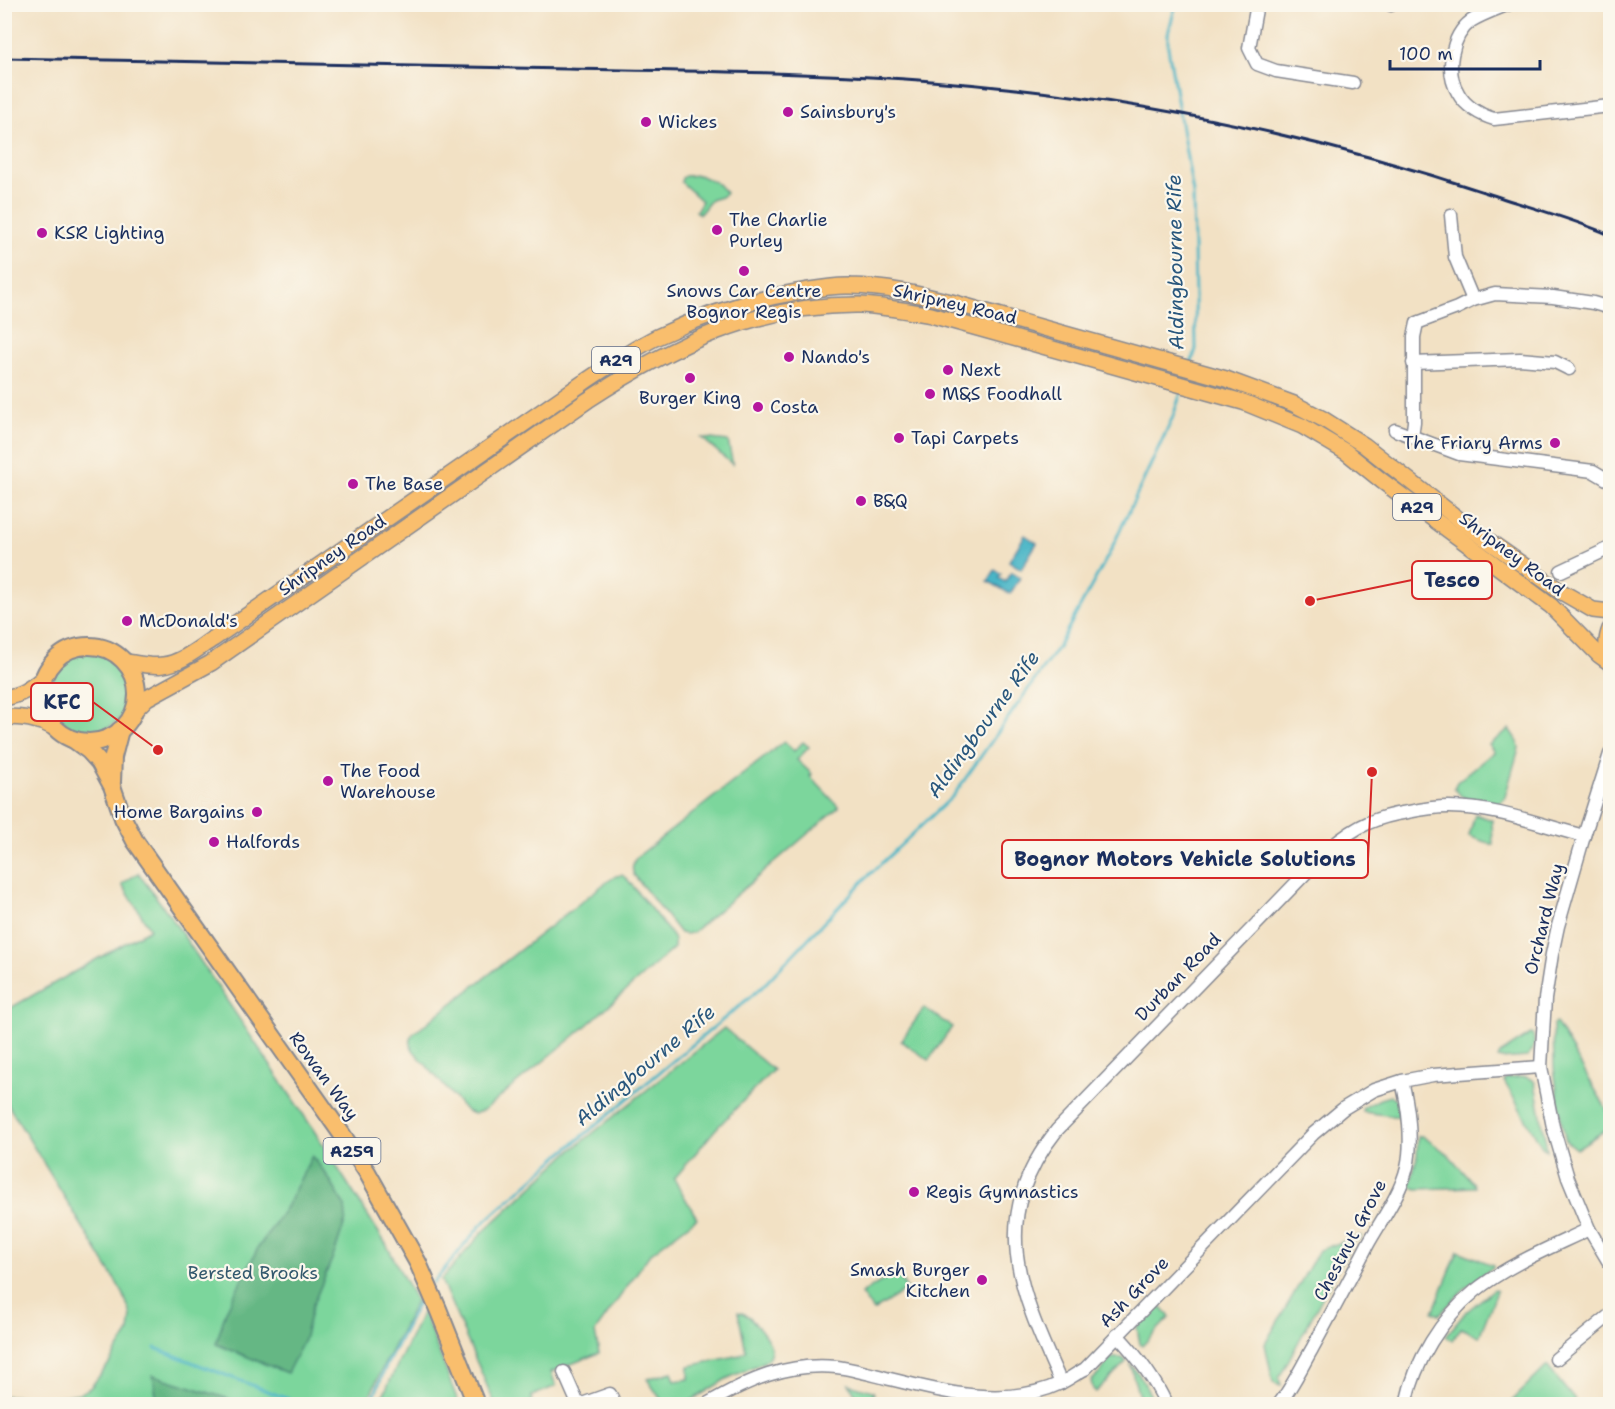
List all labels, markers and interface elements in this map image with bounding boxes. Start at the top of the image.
scale bar [1390,33,1540,71]
text: 100 m [1399,42,1453,66]
place label: Sainsbury's [800,100,896,124]
marker: Sainsbury's [781,105,795,119]
place label: Wickes [658,110,717,134]
marker: Wickes [639,115,653,129]
water label: Aldingbourne Rife [1160,174,1190,350]
place label: The Charlie Purley [729,208,828,253]
place label: KSR Lighting [54,221,164,245]
marker: The Charlie Purley [710,223,724,237]
marker: KSR Lighting [35,226,49,240]
marker: Snows Car Centre Bognor Regis [737,264,751,278]
street label: Shripney Road [891,278,1019,330]
place label: Snows Car Centre Bognor Regis [666,279,822,324]
place label: Nando's [801,345,870,369]
road number: A29 [592,347,640,373]
marker: Nando's [782,350,796,364]
place label: Next [960,358,1001,382]
marker: Next [941,363,955,377]
marker: Burger King [683,371,697,385]
place label: M&S Foodhall [942,382,1063,406]
place label: Burger King [639,386,741,410]
marker: M&S Foodhall [923,387,937,401]
place label: Costa [770,395,818,419]
marker: Costa [751,400,765,414]
place label: Tapi Carpets [911,426,1019,450]
marker: Tapi Carpets [892,431,906,445]
place label: The Friary Arms [1403,431,1543,455]
marker: The Friary Arms [1548,436,1562,450]
place label: The Base [365,472,443,496]
marker: The Base [346,477,360,491]
place label: B&Q [873,489,908,513]
marker: B&Q [854,494,868,508]
road number: A29 [1393,494,1441,520]
street label: Shripney Road [1454,506,1570,602]
street label: Shripney Road [273,509,391,601]
callout: Tesco [1412,561,1492,599]
text: Tesco [1424,567,1480,593]
place label: McDonald's [139,609,238,633]
marker: McDonald's [120,614,134,628]
water label: Aldingbourne Rife [921,645,1045,803]
callout: KFC [31,683,93,721]
text: KFC [43,689,81,715]
place label: The Food Warehouse [340,759,436,804]
marker: The Food Warehouse [321,774,335,788]
place label: Home Bargains [114,800,245,824]
marker: Home Bargains [250,805,264,819]
place label: Halfords [226,830,300,854]
marker: Halfords [207,835,221,849]
callout: Bognor Motors Vehicle Solutions [1002,840,1368,878]
text: Bognor Motors Vehicle Solutions [1014,846,1356,872]
street label: Orchard Way [1519,861,1569,977]
street label: Durban Road [1130,928,1226,1026]
water label: Aldingbourne Rife [569,999,721,1131]
street label: Rowan Way [284,1027,364,1125]
road number: A259 [324,1138,380,1164]
street label: Chestnut Grove [1308,1175,1392,1305]
place label: Regis Gymnastics [926,1180,1079,1204]
marker: Regis Gymnastics [907,1185,921,1199]
street label: Ash Grove [1094,1251,1174,1333]
place label: Smash Burger Kitchen [850,1258,970,1303]
park label: Bersted Brooks [188,1261,318,1285]
marker: Smash Burger Kitchen [975,1273,989,1287]

